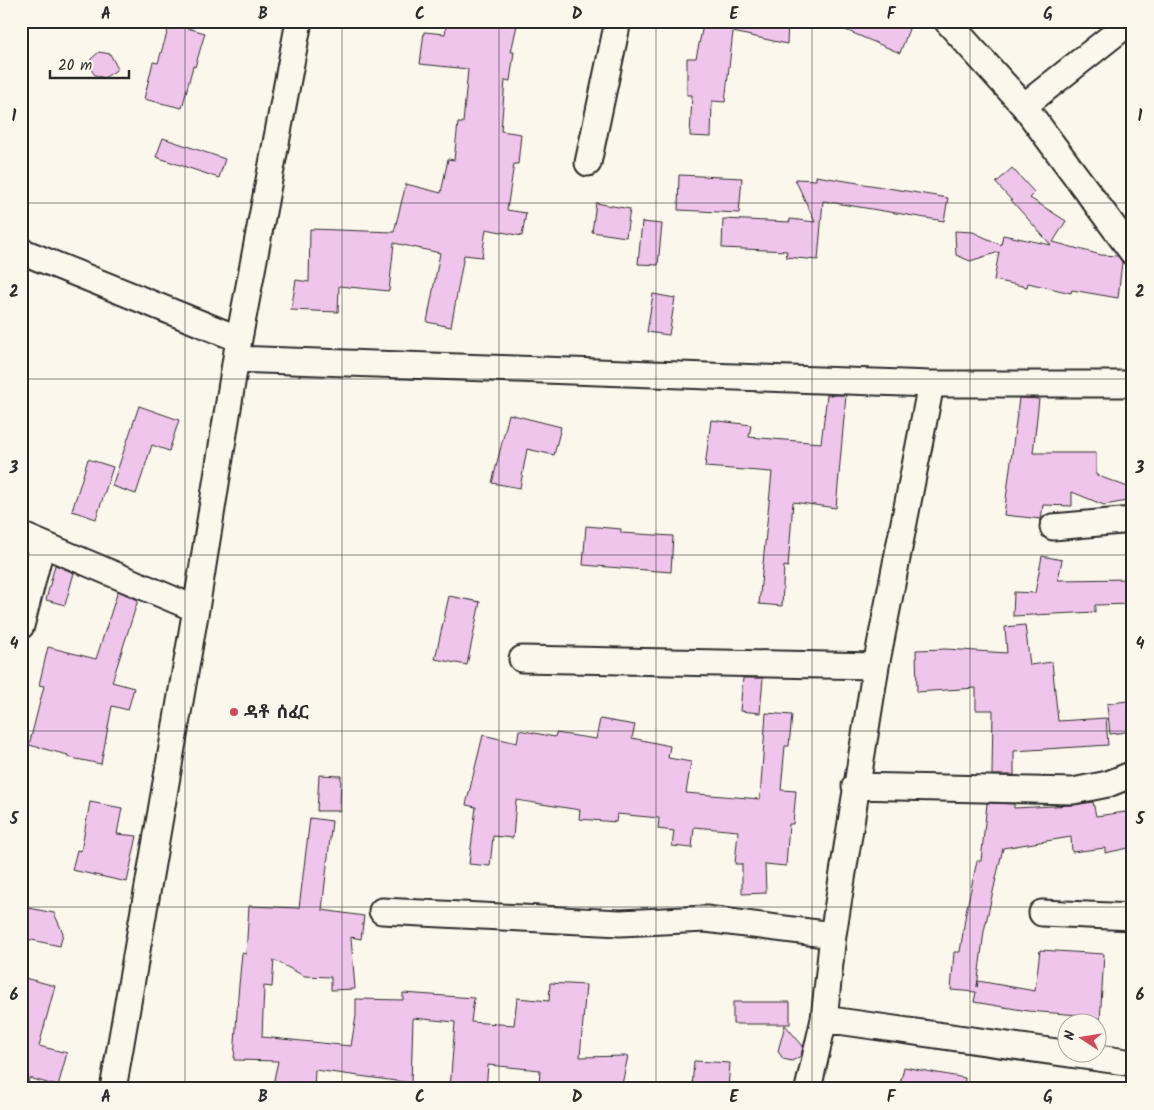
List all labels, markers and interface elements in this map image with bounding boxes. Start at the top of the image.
text: A [101,2,111,27]
text: B [258,2,268,27]
text: C [415,2,425,27]
text: D [572,2,583,27]
text: E [730,2,740,27]
text: F [887,2,897,27]
text: G [1043,2,1053,27]
scale bar [50,48,129,80]
text: 20 m [58,54,92,78]
text: 1 [12,104,17,129]
text: 1 [1138,104,1143,129]
text: 2 [9,280,19,305]
text: 2 [1135,280,1145,305]
text: 3 [9,456,19,481]
text: 3 [1135,456,1145,481]
text: 4 [10,632,19,657]
text: 4 [1136,632,1145,657]
place label: ዳቶ ሰፈር [244,699,309,728]
marker: ዳቶ ሰፈር [228,706,240,718]
text: 5 [9,807,20,832]
text: 5 [1135,807,1146,832]
text: 6 [10,983,19,1008]
text: 6 [1136,983,1145,1008]
north arrow [1056,1012,1106,1062]
text: N [1059,1029,1082,1042]
text: A [101,1085,111,1110]
text: B [258,1085,268,1110]
text: C [415,1085,425,1110]
text: D [572,1085,583,1110]
text: E [730,1085,740,1110]
text: F [887,1085,897,1110]
text: G [1043,1085,1053,1110]

